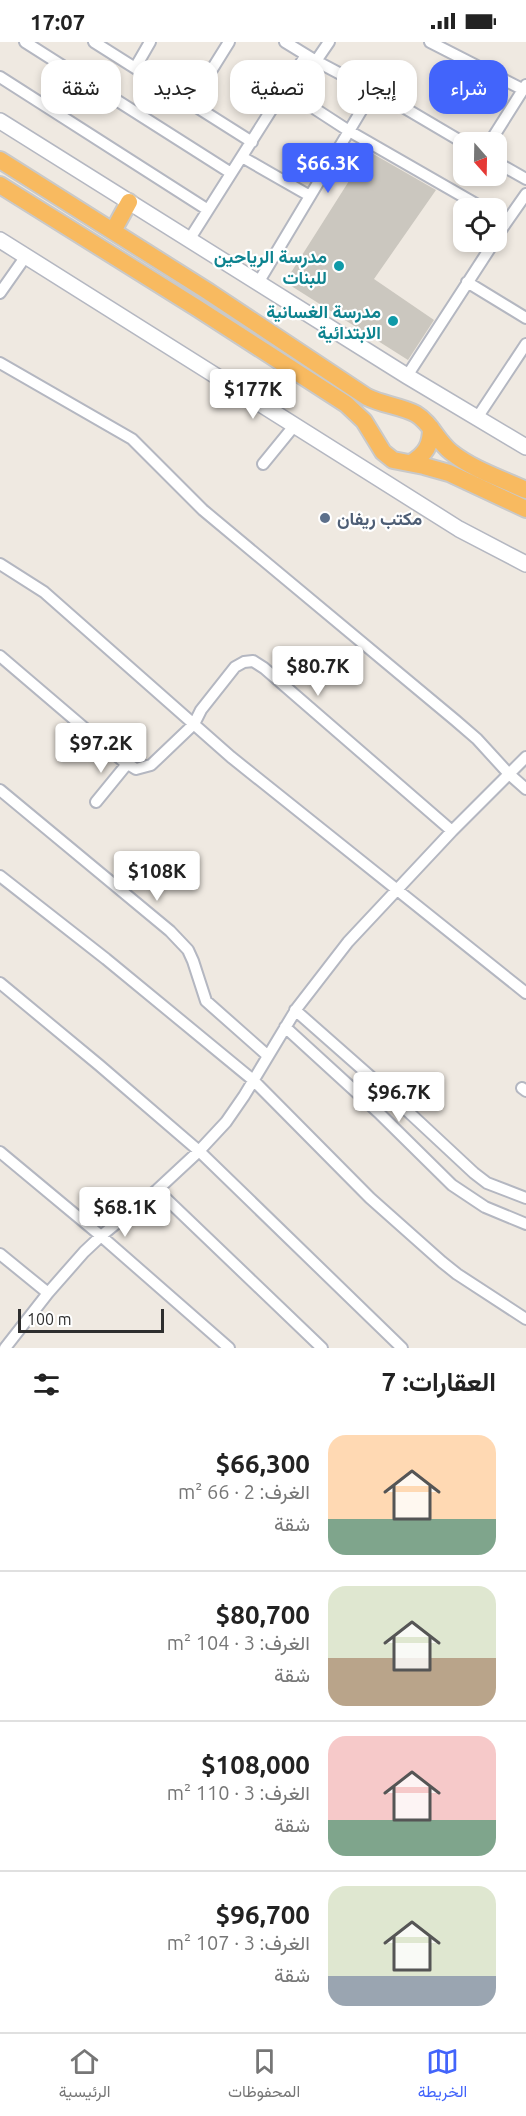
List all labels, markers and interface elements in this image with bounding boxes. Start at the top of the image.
text: 17:07 [30,9,85,34]
chip: شقة [41,60,121,114]
chip: جديد [133,60,218,114]
chip: تصفية [230,60,325,114]
chip: إيجار [337,60,417,114]
chip: شراء [429,60,508,114]
north arrow [453,132,507,186]
map controls [453,132,507,252]
pin: $66.3K [279,143,377,194]
text: $66.3K [296,151,360,174]
button: locate [453,198,507,252]
place label: مدرسة الرياحين للبنات [214,246,327,289]
marker: مدرسة الرياحين للبنات [332,259,346,273]
place label: مدرسة الغسانية الابتدائية [266,301,381,344]
marker: مدرسة الغسانية الابتدائية [386,314,400,328]
pin: $177K [211,369,295,420]
text: $177K [224,377,282,400]
place label: مكتب ريفان [337,508,423,530]
marker: مكتب ريفان [318,511,332,525]
pin: $80.7K [269,646,367,697]
text: $80.7K [286,654,350,677]
pin: $97.2K [52,723,150,774]
text: $97.2K [69,731,133,754]
pin: $108K [115,851,199,902]
text: $108K [128,859,186,882]
pin: $96.7K [350,1072,448,1123]
text: $96.7K [367,1080,431,1103]
pin: $68.1K [76,1187,174,1238]
text: $68.1K [93,1195,157,1218]
scale bar [18,1306,164,1334]
text: 100 m [27,1310,72,1328]
text: العقارات: 7 [382,1367,496,1396]
icon: filters [30,1368,63,1401]
text: $66,300 [216,1449,310,1478]
icon: home [376,1459,448,1531]
text: الغرف: 2 · 66 m² [178,1480,310,1503]
text: شقة [274,1512,310,1535]
text: $80,700 [216,1600,310,1629]
icon: home [376,1610,448,1682]
text: الغرف: 3 · 104 m² [167,1631,310,1654]
text: شقة [274,1663,310,1686]
text: $108,000 [201,1750,310,1779]
icon: home [376,1760,448,1832]
text: الغرف: 3 · 110 m² [167,1781,310,1804]
text: شقة [274,1813,310,1836]
text: $96,700 [216,1900,310,1929]
icon: home [376,1910,448,1982]
text: الغرف: 3 · 107 m² [167,1931,310,1954]
text: شقة [274,1963,310,1986]
tab: الرئيسية [59,2045,111,2106]
tab: المحفوظات [228,2045,300,2106]
tab: الخريطة [418,2045,467,2106]

